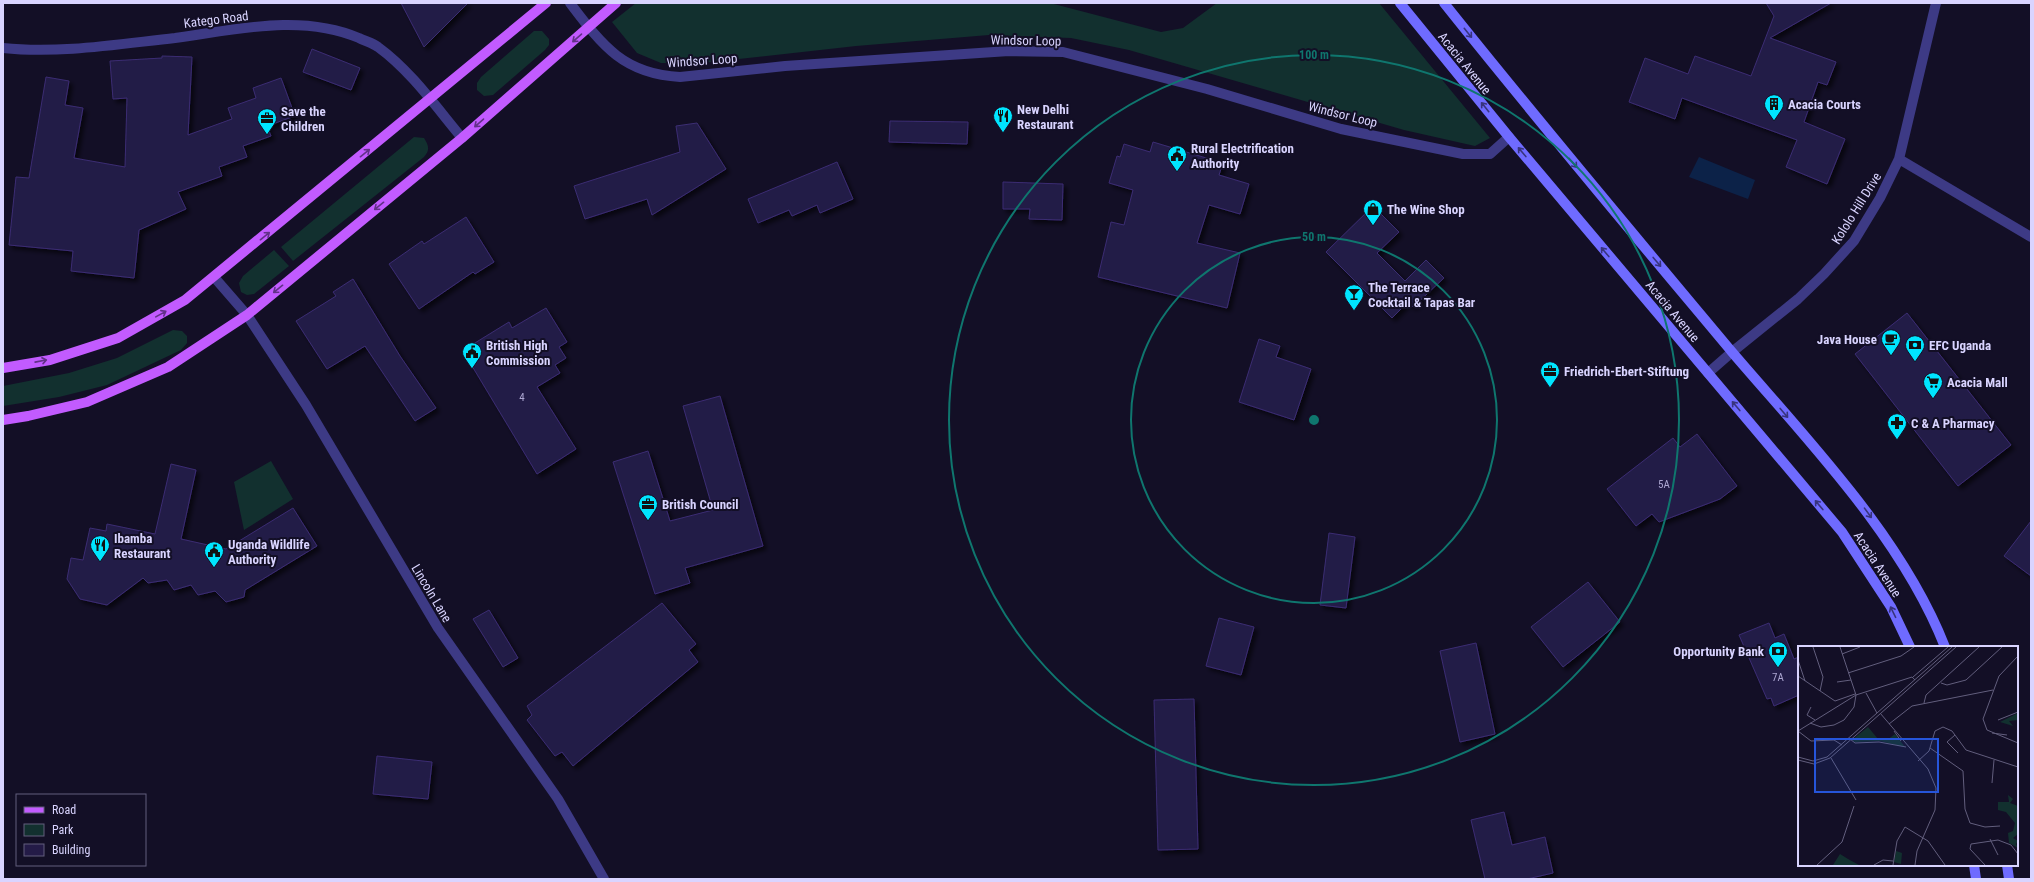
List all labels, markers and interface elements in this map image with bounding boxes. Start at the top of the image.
street label: Katego Road [183,8,249,31]
one-way arrow [1464,28,1473,39]
street label: Acacia Avenue [1435,29,1494,97]
street label: Windsor Loop [991,32,1061,49]
one-way arrow [571,33,582,42]
text: 100 m [1299,48,1329,62]
street label: Windsor Loop [666,51,738,70]
building icon: Acacia Courts [1763,93,1785,121]
place label: Acacia Courts [1788,97,1861,112]
street label: Windsor Loop [1307,99,1379,130]
one-way arrow [1480,101,1489,112]
place label: New Delhi Restaurant [1017,102,1073,132]
place label: Save the Children [281,104,326,134]
restaurant icon: New Delhi Restaurant [992,105,1014,133]
office icon: Save the Children [256,107,278,135]
one-way arrow [473,119,484,128]
place label: Rural Electrification Authority [1191,141,1294,171]
public building icon: Rural Electrification Authority [1166,144,1188,172]
one-way arrow [1517,147,1526,157]
one-way arrow [360,149,371,157]
one-way arrow [1568,157,1577,168]
street label: Kololo Hill Drive [1828,170,1884,247]
shop icon: The Wine Shop [1362,198,1384,226]
one-way arrow [373,202,384,211]
place label: The Wine Shop [1387,202,1465,217]
text: 50 m [1302,230,1326,244]
one-way arrow [260,231,270,240]
one-way arrow [1601,246,1610,257]
one-way arrow [1652,257,1661,267]
street label: Acacia Avenue [1643,278,1703,345]
place label: The Terrace Cocktail & Tapas Bar [1368,280,1476,310]
bar icon: The Terrace Cocktail & Tapas Bar [1343,283,1365,311]
one-way arrow [273,285,284,294]
one-way arrow [155,309,167,317]
cafe icon: Java House [1880,328,1902,356]
place label: Java House [1817,332,1877,347]
bank icon: EFC Uganda [1904,334,1926,362]
place label: British High Commission [486,338,550,368]
place label: EFC Uganda [1929,338,1991,353]
public building icon: British High Commission [461,341,483,369]
one-way arrow [34,357,47,365]
office icon: Friedrich-Ebert-Stiftung [1539,360,1561,388]
place label: Friedrich-Ebert-Stiftung [1564,364,1689,379]
supermarket icon: Acacia Mall [1922,371,1944,399]
place label: Acacia Mall [1947,375,2008,390]
house number: 4 [519,391,525,404]
one-way arrow [1731,400,1740,411]
one-way arrow [1780,408,1789,419]
pharmacy icon: C & A Pharmacy [1886,412,1908,440]
centre of rings [1307,413,1321,427]
place label: C & A Pharmacy [1911,416,1995,431]
house number: 5A [1658,478,1671,491]
office icon: British Council [637,493,659,521]
place label: British Council [662,497,739,512]
one-way arrow [1815,500,1824,511]
one-way arrow [1864,507,1872,518]
street label: Acacia Avenue [1851,529,1904,600]
place label: Ibamba Restaurant [114,531,170,561]
restaurant icon: Ibamba Restaurant [89,534,111,562]
place label: Uganda Wildlife Authority [228,537,310,567]
public building icon: Uganda Wildlife Authority [203,540,225,568]
street label: Lincoln Lane [408,562,455,625]
one-way arrow [1889,606,1896,618]
bank icon: Opportunity Bank [1767,640,1789,668]
place label: Opportunity Bank [1673,644,1765,659]
inset map [1798,646,2018,866]
house number: 7A [1772,671,1785,684]
legend [16,794,146,866]
text: Road [52,803,76,817]
text: Park [52,823,74,837]
text: Building [52,843,90,857]

